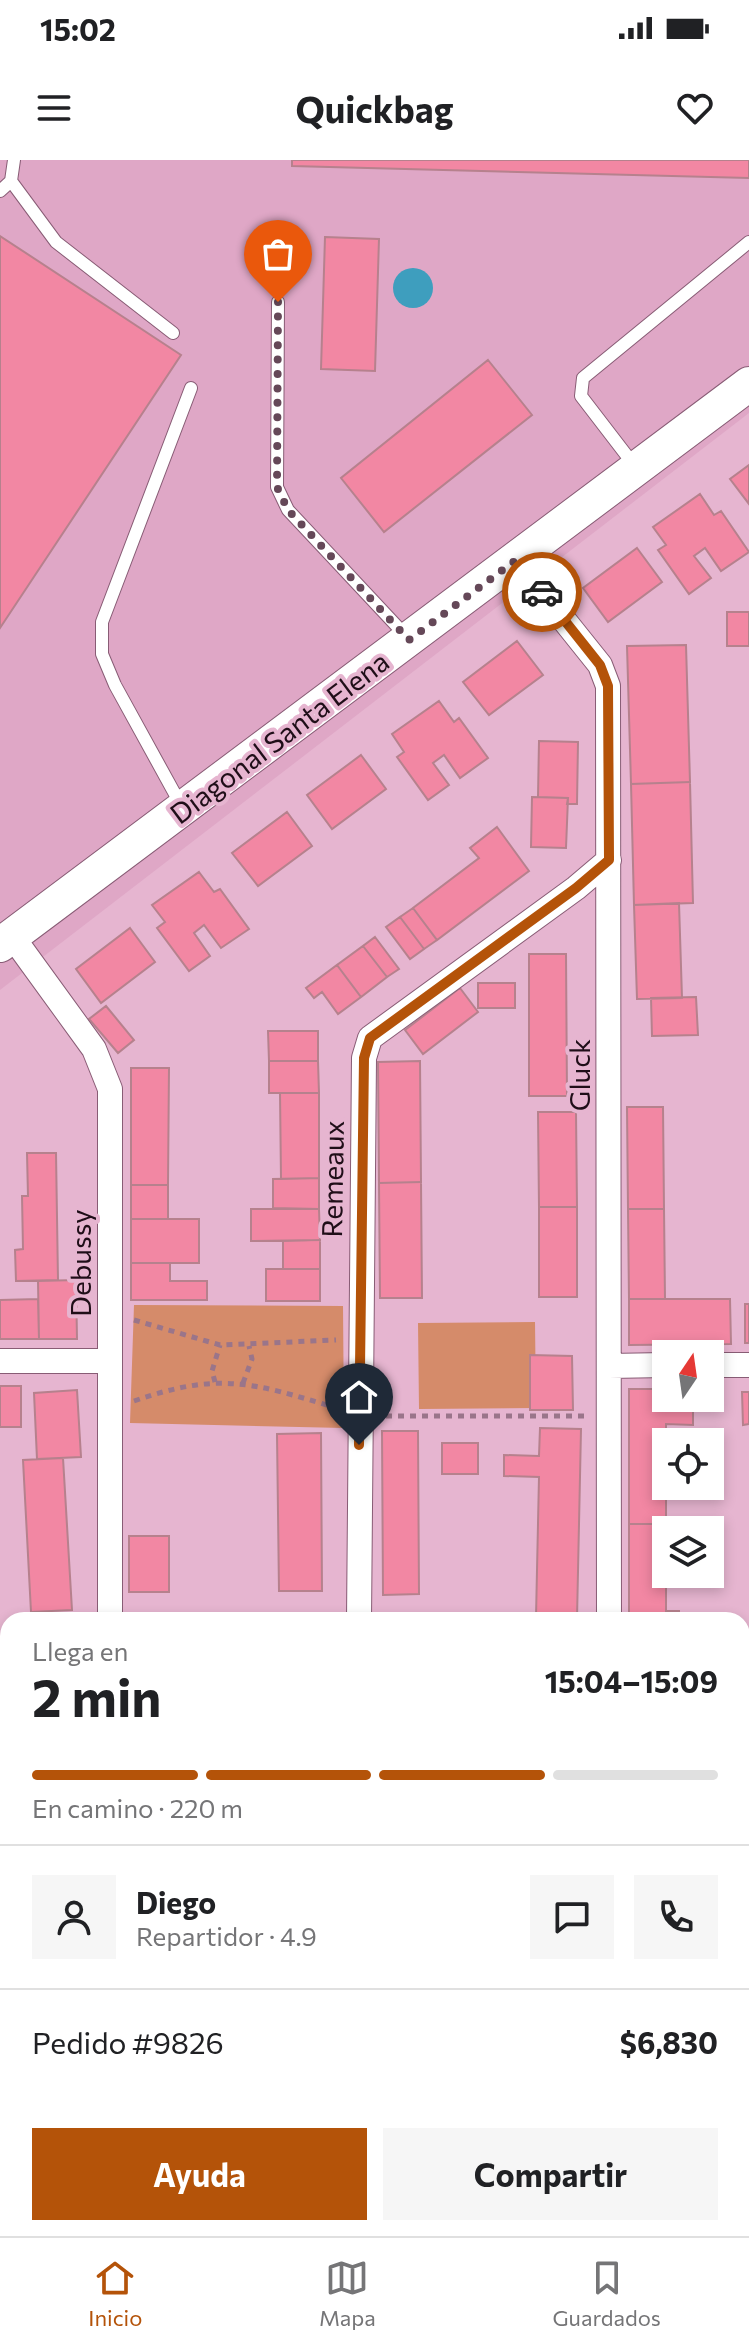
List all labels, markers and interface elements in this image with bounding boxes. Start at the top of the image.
text: 15:02 [40,10,116,47]
icon: menu [32,86,76,130]
text: Quickbag [295,86,454,130]
icon: heart [673,86,717,130]
pin [244,220,312,302]
icon: bag [256,232,300,276]
courier [502,552,582,632]
icon: car [520,570,564,614]
street label: Diagonal Santa Elena [163,644,395,830]
street label: Gluck [562,1039,596,1111]
street label: Remeaux [314,1120,350,1238]
street label: Debussy [63,1209,97,1317]
north arrow [652,1340,724,1412]
map controls [652,1340,724,1588]
pin [325,1363,393,1445]
icon: home [337,1375,381,1419]
button: locate [652,1428,724,1500]
button: layers [652,1516,724,1588]
text: Llega en [32,1635,128,1666]
text: 15:04–15:09 [545,1662,718,1699]
text: 2 min [32,1664,161,1728]
text: En camino · 220 m [32,1792,243,1823]
button: person [32,1875,116,1959]
button: chat [530,1875,614,1959]
button: phone [634,1875,718,1959]
text: Diego [136,1883,216,1920]
text: Repartidor · 4.9 [136,1920,317,1951]
text: Pedido #9826 [32,2023,224,2060]
text: $6,830 [620,2023,718,2060]
button: Ayuda [32,2128,367,2220]
button: Compartir [383,2128,718,2220]
tab: Inicio [88,2256,142,2331]
tab: Mapa [319,2256,376,2331]
tab: Guardados [552,2256,661,2331]

